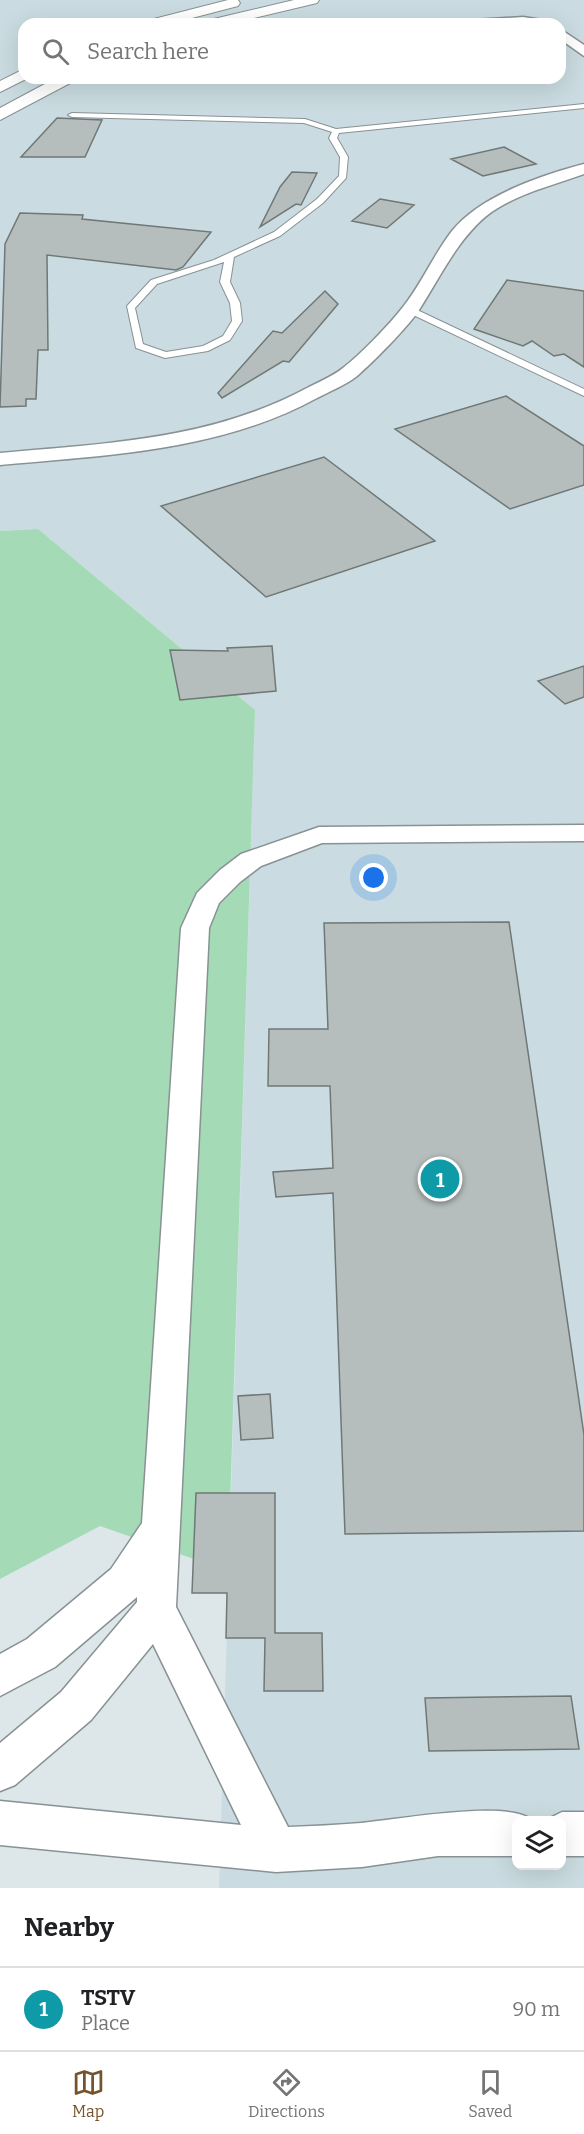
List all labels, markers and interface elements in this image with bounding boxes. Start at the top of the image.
search box [18,18,566,84]
icon: search [39,35,72,68]
text: Search here [87,38,209,65]
your location [359,863,388,892]
pin: 1 [420,1156,460,1202]
map controls [512,1816,566,1870]
button: layers [512,1816,566,1870]
text: Nearby [24,1912,114,1943]
text: TSTV [81,1984,135,2011]
text: 1 [39,1997,48,2021]
text: 90 m [512,1997,560,2021]
text: Place [81,2011,130,2035]
tab: Map [72,2066,105,2121]
tab: Directions [248,2066,325,2121]
tab: Saved [468,2066,512,2121]

